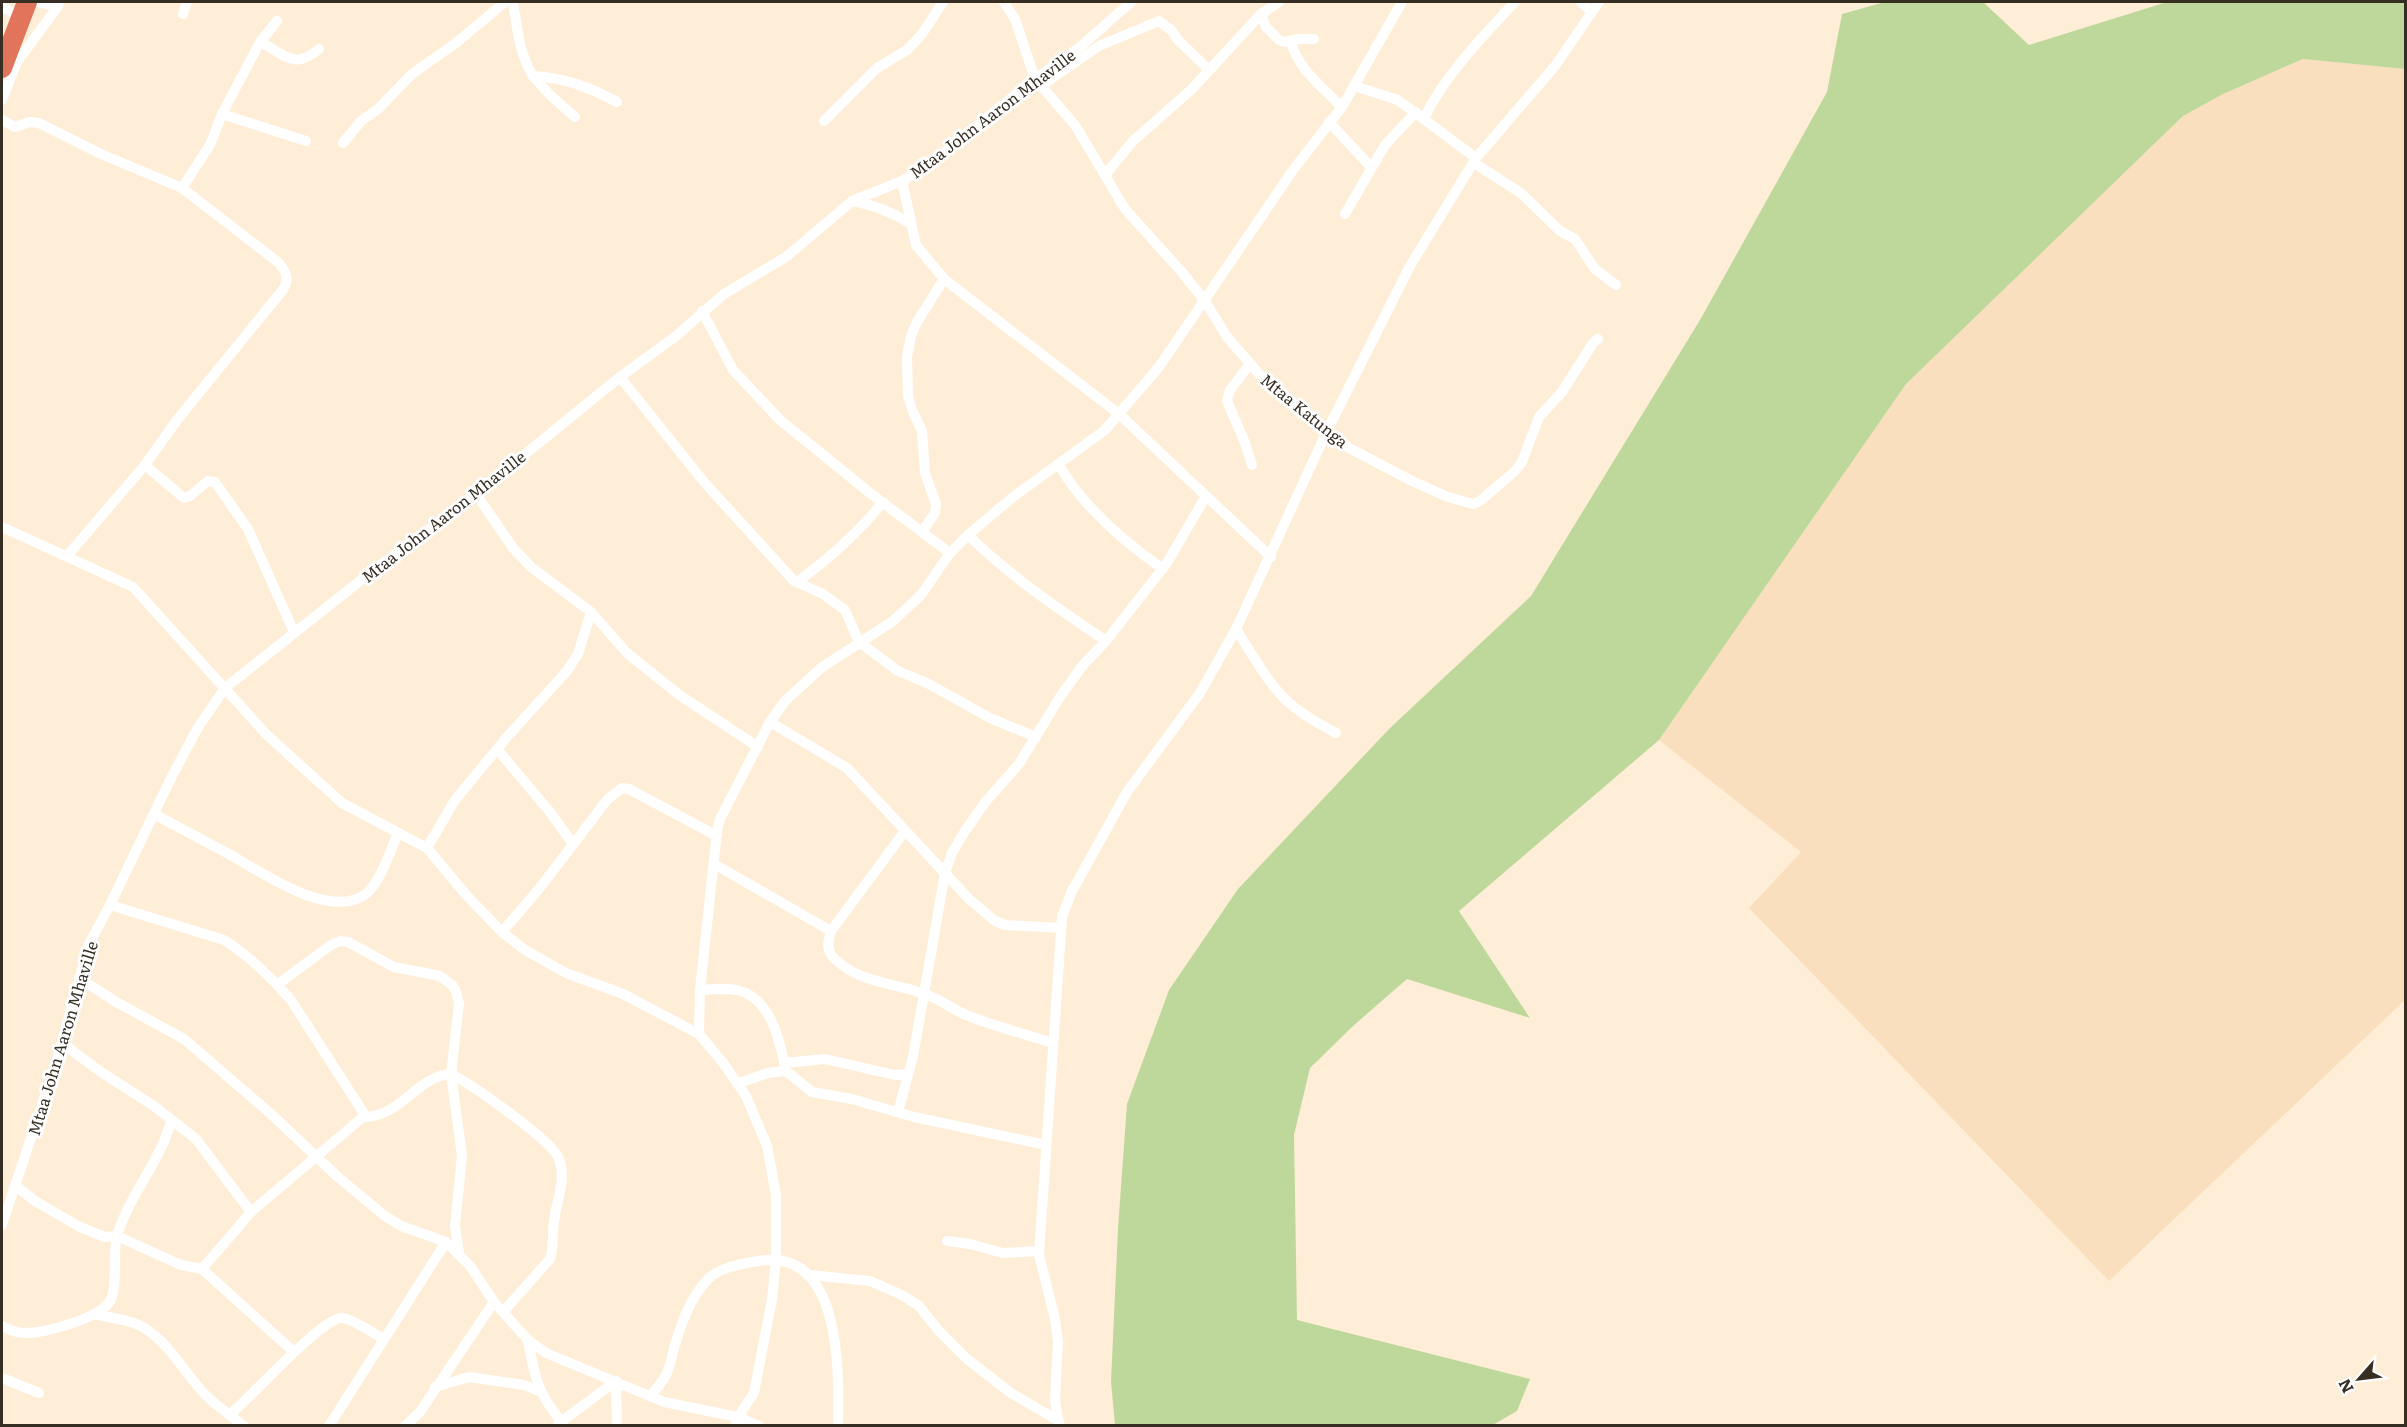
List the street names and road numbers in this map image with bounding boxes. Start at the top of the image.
street label: Mtaa John Aaron Mhaville [904,43,1080,183]
street label: Mtaa Katunga [1256,367,1354,453]
street label: Mtaa John Aaron Mhaville [356,444,530,588]
street label: Mtaa John Aaron Mhaville [21,938,103,1138]

